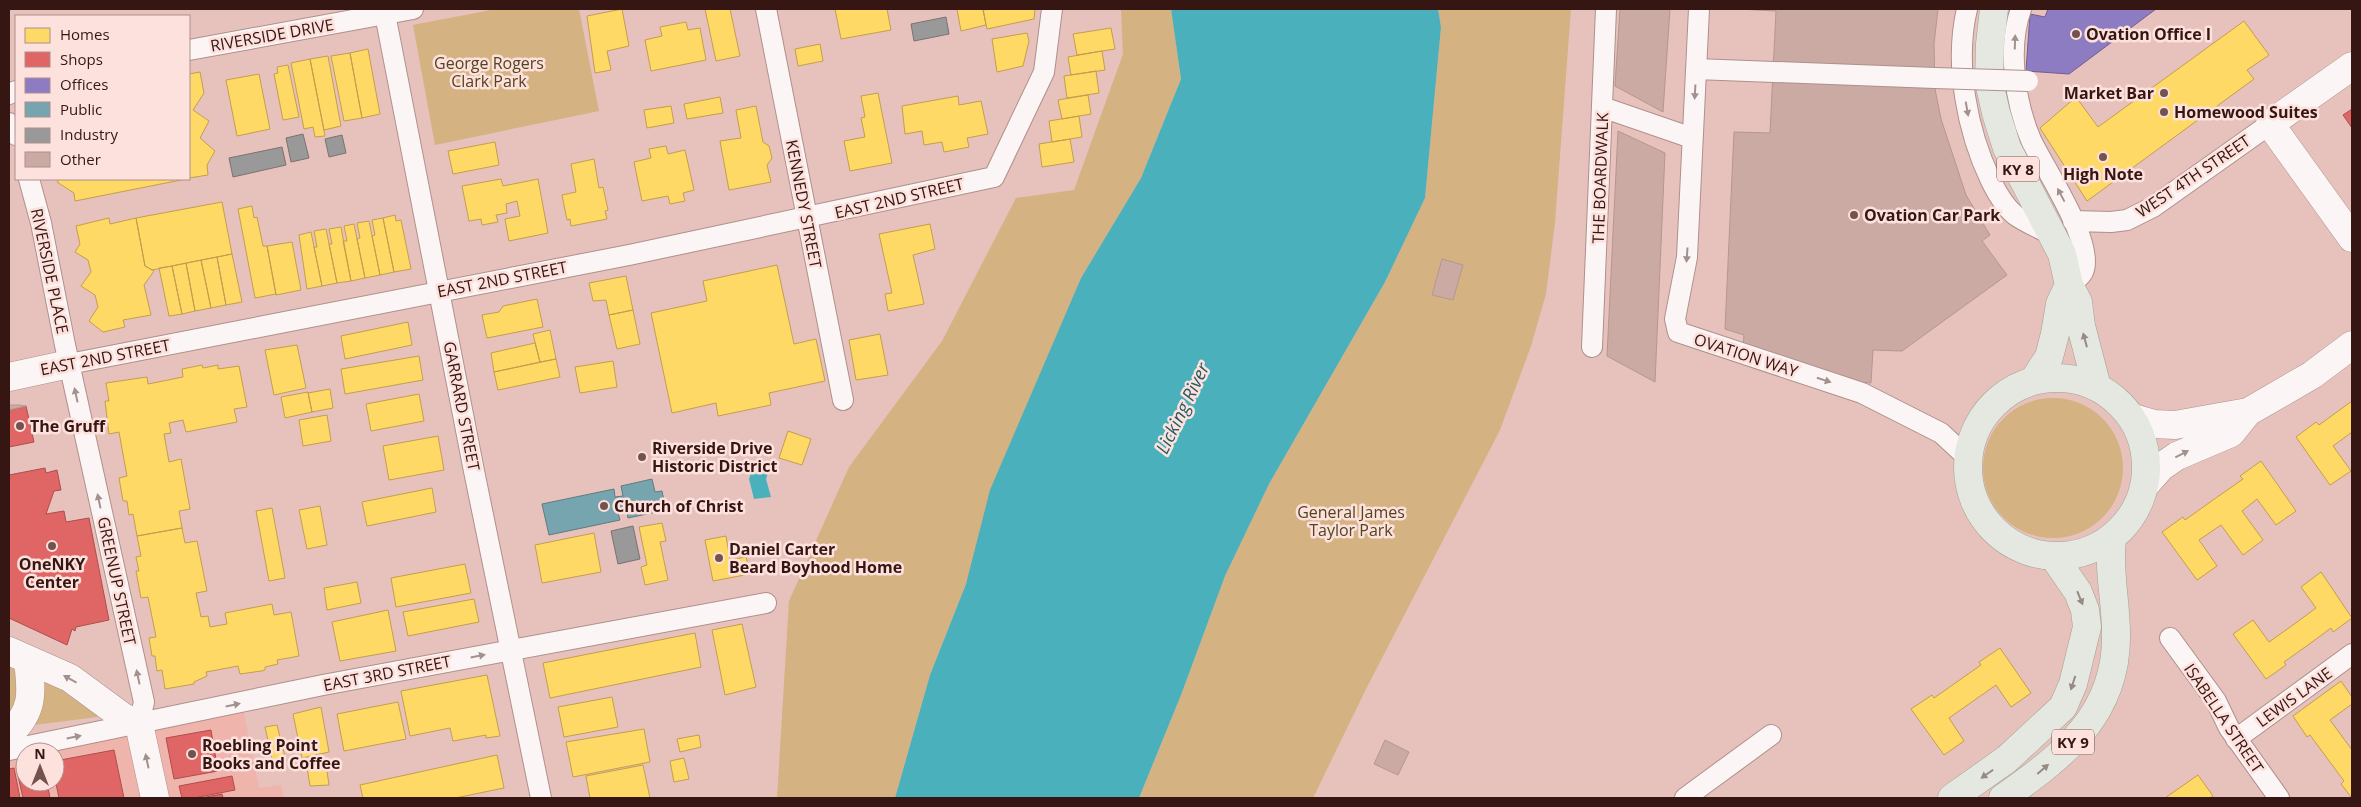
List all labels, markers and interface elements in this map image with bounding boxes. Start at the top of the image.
street label: RIVERSIDE DRIVE [209,13,335,57]
legend [15,15,190,180]
place label: Ovation Office I [2086,23,2211,45]
text: Homes [60,24,110,44]
marker: Ovation Office I [2070,28,2082,40]
one-way arrow [2011,34,2019,50]
text: Shops [60,49,103,69]
park label: George Rogers Clark Park [434,52,544,92]
text: Offices [60,74,108,94]
place label: Market Bar [2064,82,2154,104]
one-way arrow [1690,85,1698,101]
marker: Market Bar [2158,87,2170,99]
text: Public [60,99,102,119]
place label: Homewood Suites [2174,101,2318,123]
one-way arrow [1964,102,1972,118]
marker: Homewood Suites [2158,106,2170,118]
street label: THE BOARDWALK [1587,112,1613,244]
text: Industry [60,124,118,144]
street label: WEST 4TH STREET [2132,129,2255,222]
street label: KENNEDY STREET [781,138,827,270]
text: Other [60,149,101,169]
marker: High Note [2097,151,2109,163]
road number: KY 8 [1997,156,2039,182]
place label: High Note [2063,163,2143,185]
street label: EAST 2ND STREET [832,172,966,224]
one-way arrow [2057,188,2065,203]
place label: Ovation Car Park [1864,204,2000,226]
street label: RIVERSIDE PLACE [26,206,74,336]
marker: Ovation Car Park [1848,209,1860,221]
one-way arrow [1682,247,1690,263]
street label: EAST 2ND STREET [435,256,569,302]
street label: OVATION WAY [1691,328,1801,382]
one-way arrow [2081,332,2089,347]
street label: EAST 2ND STREET [38,334,172,380]
street label: GARRARD STREET [439,339,485,473]
water label: Licking River [1150,358,1215,457]
one-way arrow [1816,376,1831,384]
one-way arrow [72,387,80,403]
place label: The Gruff [30,415,107,437]
marker: The Gruff [14,420,26,432]
place label: Riverside Drive Historic District [652,437,777,477]
one-way arrow [2175,450,2189,458]
marker: Riverside Drive Historic District [636,451,648,463]
one-way arrow [95,492,103,508]
place label: Church of Christ [614,495,743,517]
marker: Church of Christ [598,500,610,512]
park label: General James Taylor Park [1297,501,1405,541]
street label: GREENUP STREET [93,515,141,647]
place label: Daniel Carter Beard Boyhood Home [729,538,902,578]
marker: OneNKY Center [46,540,58,552]
marker: Daniel Carter Beard Boyhood Home [713,552,725,564]
place label: OneNKY Center [19,553,85,593]
one-way arrow [2076,591,2084,606]
street label: EAST 3RD STREET [321,650,453,696]
one-way arrow [471,652,487,660]
street label: ISABELLA STREET [2179,659,2269,777]
street label: LEWIS LANE [2252,662,2336,732]
one-way arrow [134,669,142,684]
one-way arrow [62,675,77,683]
one-way arrow [2068,676,2076,691]
one-way arrow [225,700,241,708]
road number: KY 9 [2052,730,2094,754]
one-way arrow [66,733,82,741]
place label: Roebling Point Books and Coffee [202,734,340,774]
north arrow [15,742,65,792]
text: N [34,744,46,763]
marker: Roebling Point Books and Coffee [186,748,198,760]
one-way arrow [143,753,151,769]
one-way arrow [2036,764,2049,775]
one-way arrow [1980,769,1993,779]

